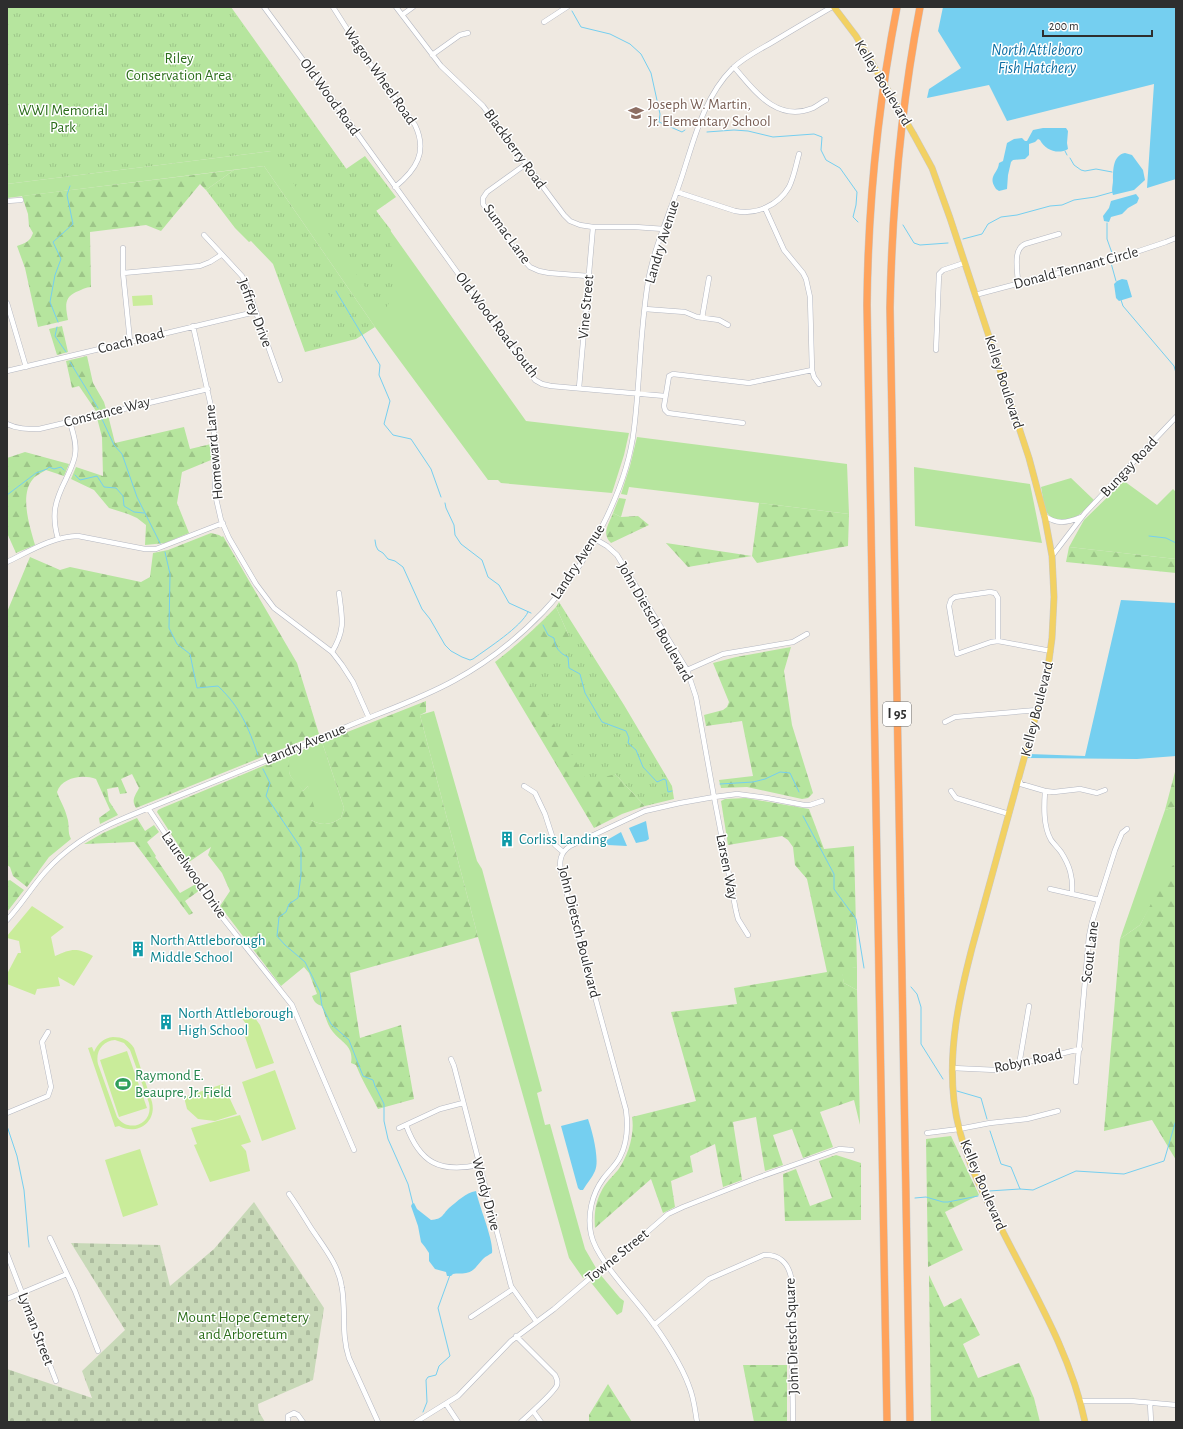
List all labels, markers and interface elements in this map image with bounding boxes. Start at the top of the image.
scale bar [1043,12,1152,38]
text: 200 m [1049,20,1079,32]
street label: Wagon Wheel Road [341,25,419,128]
street label: Kelley Boulevard [852,38,915,129]
water label: North Attleboro Fish Hatchery [991,42,1083,76]
park label: Riley Conservation Area [126,51,232,83]
street label: Old Wood Road [297,56,363,138]
place label: Joseph W. Martin, Jr. Elementary School [648,97,771,129]
park label: WWI Memorial Park [18,103,108,135]
school or university icon: Joseph W. Martin, Jr. Elementary School [627,104,645,122]
street label: Blackberry Road [481,106,549,192]
street label: Landry Avenue [642,199,682,285]
street label: Sumac Lane [481,202,534,267]
street label: Donald Tennant Circle [1012,244,1140,292]
street label: Old Wood Road South [453,269,541,381]
street label: Vine Street [576,274,596,340]
street label: Jeffrey Drive [235,277,275,349]
street label: Coach Road [96,325,166,356]
street label: Kelley Boulevard [982,334,1026,431]
street label: Constance Way [62,394,152,430]
street label: Homeward Lane [202,404,226,500]
street label: Bungay Road [1098,434,1161,500]
street label: Landry Avenue [548,522,608,602]
street label: John Dietsch Boulevard [615,560,695,685]
street label: Kelley Boulevard [1018,660,1056,758]
road number: I 95 [883,702,911,726]
street label: Landry Avenue [262,721,348,767]
street label: Laurelwood Drive [159,829,229,921]
building icon: Corliss Landing [498,830,516,848]
place label: Corliss Landing [519,832,607,847]
street label: Larsen Way [713,833,741,902]
street label: John Dietsch Boulevard [555,865,603,1000]
street label: Scout Lane [1079,920,1101,984]
place label: North Attleborough Middle School [150,933,266,965]
building icon: North Attleborough Middle School [129,940,147,958]
place label: North Attleborough High School [178,1006,294,1038]
building icon: North Attleborough High School [157,1013,175,1031]
street label: Robyn Road [993,1046,1064,1076]
place label: Raymond E. Beaupre, Jr. Field [135,1068,232,1100]
sports icon: Raymond E. Beaupre, Jr. Field [114,1075,132,1093]
street label: Kelley Boulevard [957,1137,1009,1233]
street label: Wendy Drive [469,1156,503,1232]
street label: Towne Street [583,1226,651,1286]
street label: John Dietsch Square [782,1277,802,1395]
street label: Lyman Street [15,1291,57,1368]
park label: Mount Hope Cemetery and Arboretum [177,1310,310,1342]

